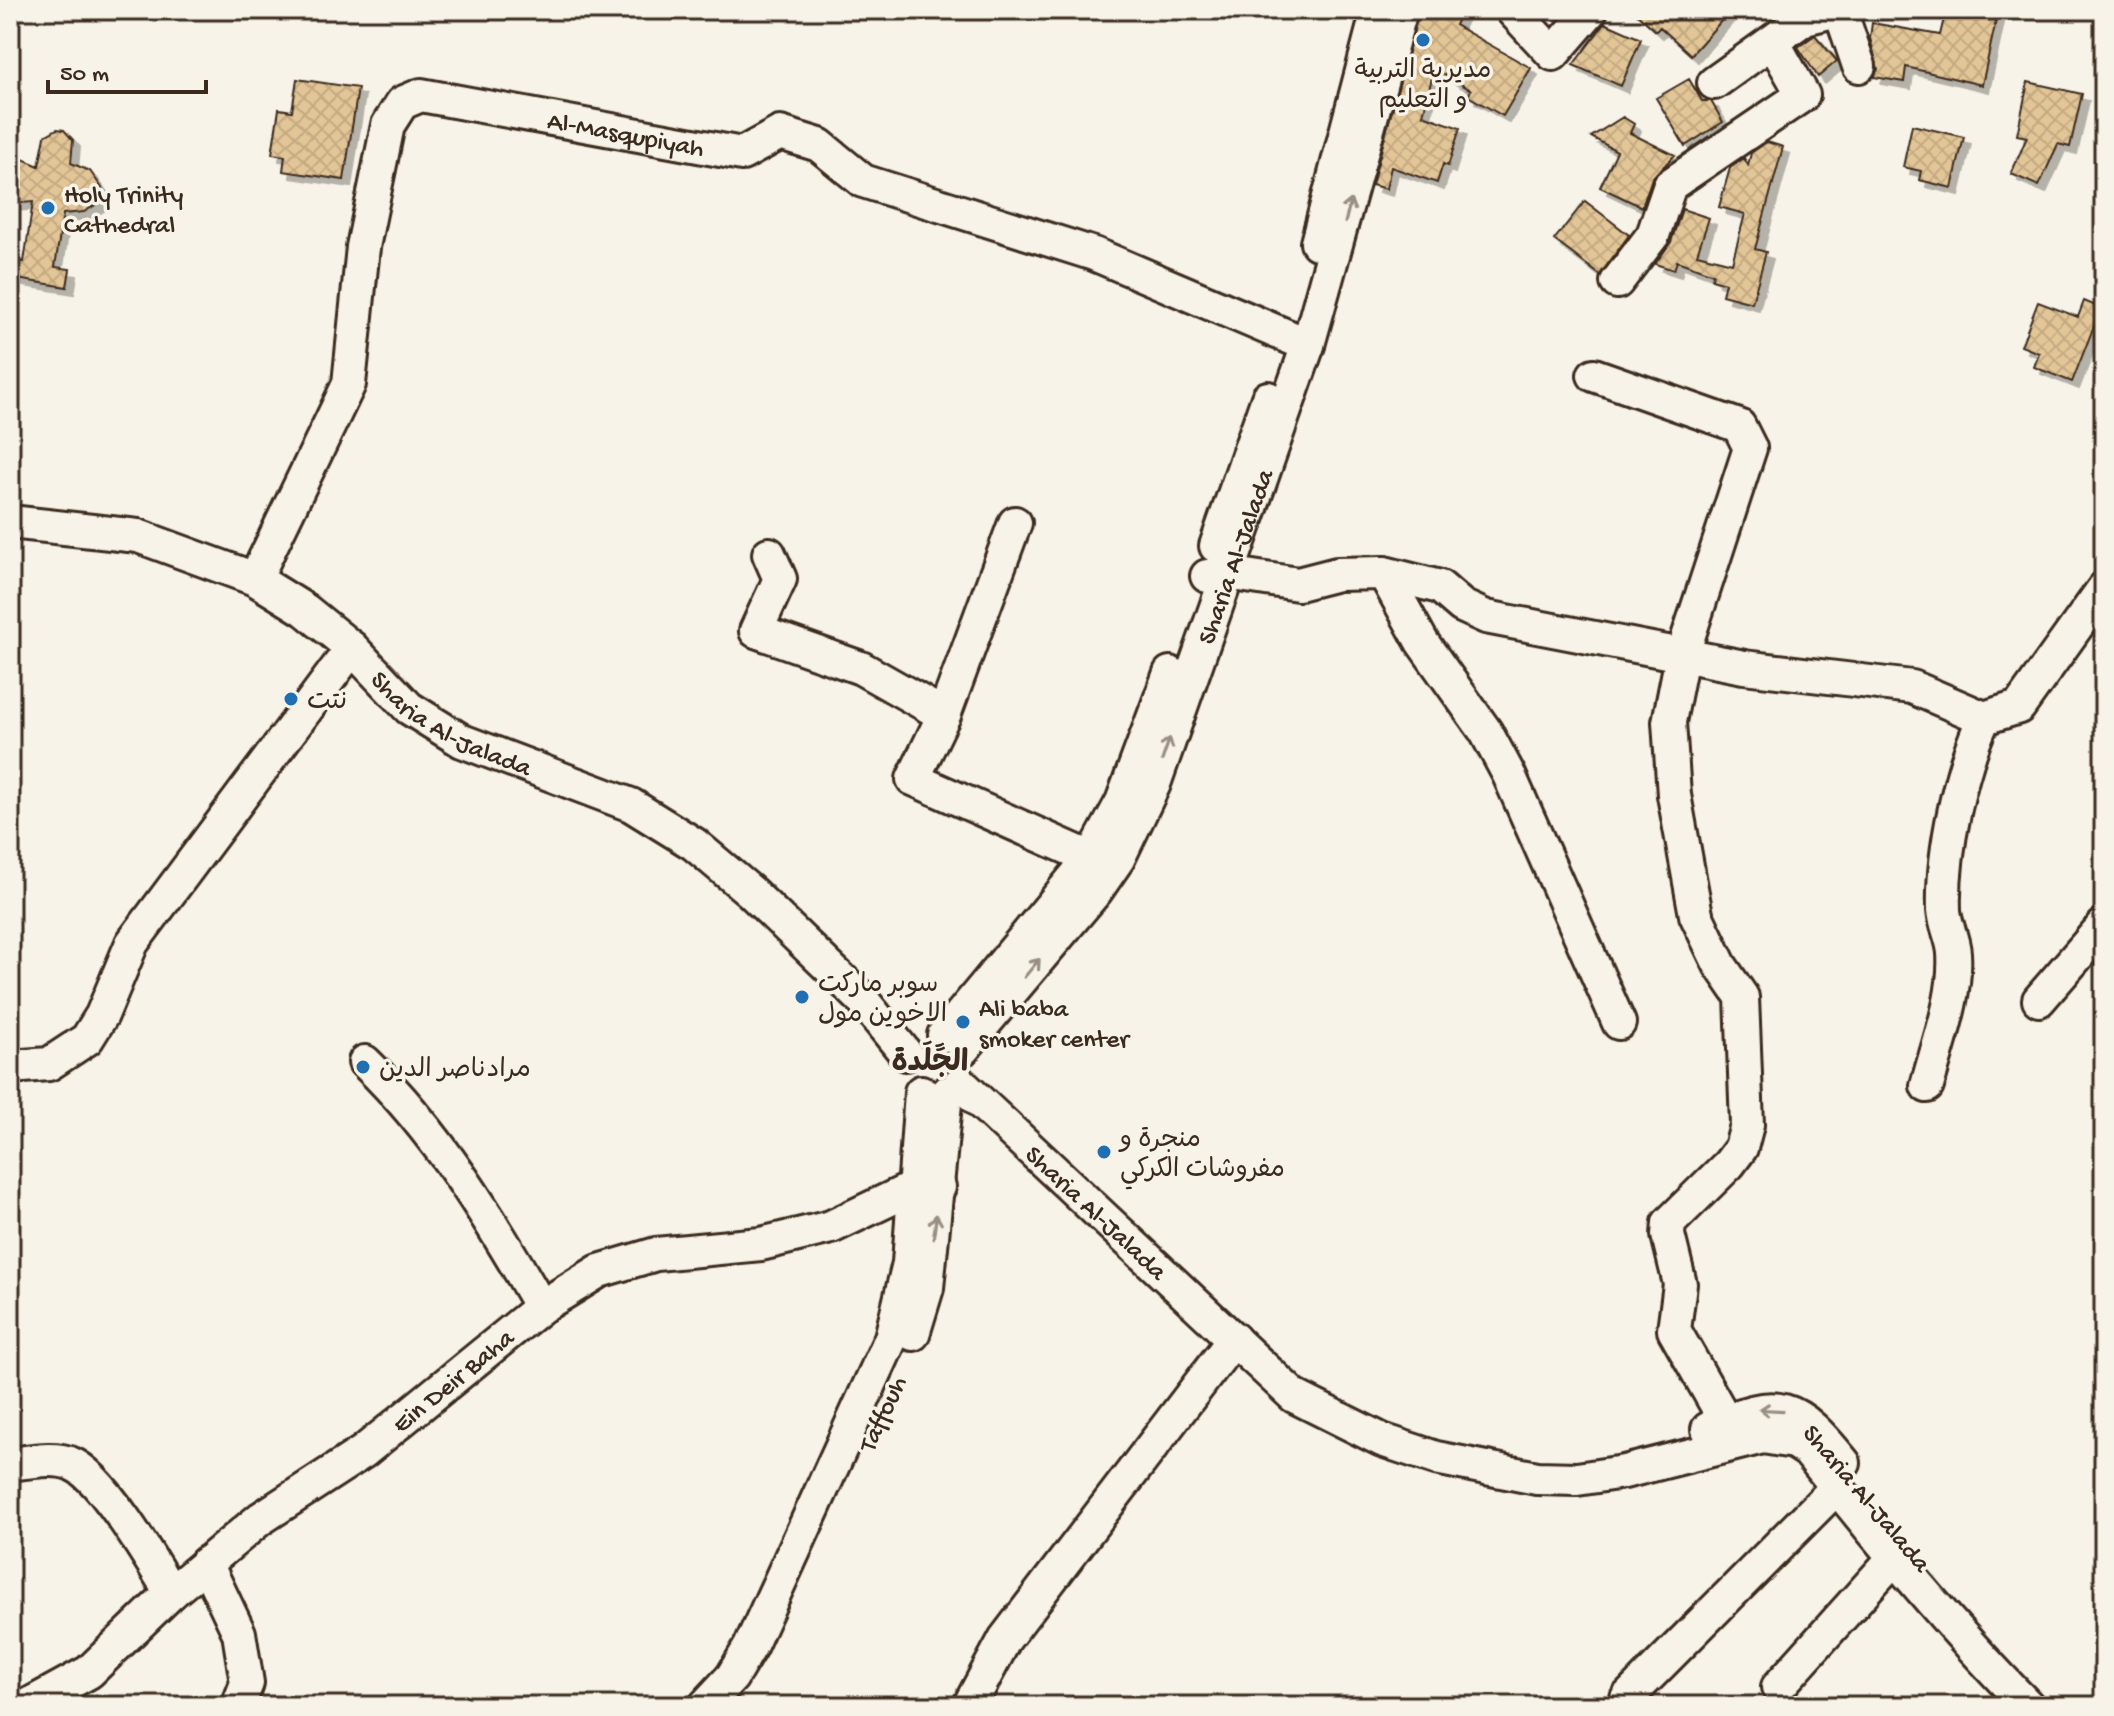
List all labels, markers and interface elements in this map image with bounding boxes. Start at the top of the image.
marker: مديرية التربية و التعليم [1414,31,1432,49]
scale bar [48,44,206,94]
place label: مديرية التربية و التعليم [1355,57,1491,118]
text: 50 m [60,61,109,90]
street label: Al-Masqupiyah [544,108,706,167]
place label: Holy Trinity Cathedral [64,182,183,243]
one-way arrow [1341,198,1356,224]
marker: Holy Trinity Cathedral [39,199,57,217]
street label: Sharia Al-Jalada [1193,465,1284,649]
street label: Sharia Al-Jalada [362,666,536,786]
place label: نتت [307,688,347,719]
marker: نتت [282,690,300,708]
one-way arrow [1160,737,1175,762]
one-way arrow [1023,959,1041,979]
place label: سوبر ماركت الاخوين مول [818,971,947,1032]
marker: سوبر ماركت الاخوين مول [793,988,811,1006]
place label: Ali baba smoker center [979,996,1132,1057]
marker: Ali baba smoker center [954,1013,972,1031]
district label: الجًلَدة [892,1040,968,1082]
place label: مرادناصر الدين [379,1056,531,1087]
marker: مرادناصر الدين [354,1058,372,1076]
place label: منجرة و مفروشات الكركي [1118,1126,1285,1190]
street label: Sharia Al-Jalada [1017,1141,1173,1290]
marker: منجرة و مفروشات الكركي [1095,1143,1113,1161]
one-way arrow [927,1213,942,1240]
street label: Ein Deir Baha [388,1323,523,1442]
street label: Taffouh [853,1372,916,1460]
one-way arrow [1758,1402,1785,1417]
street label: Sharia Al-Jalada [1794,1420,1936,1581]

